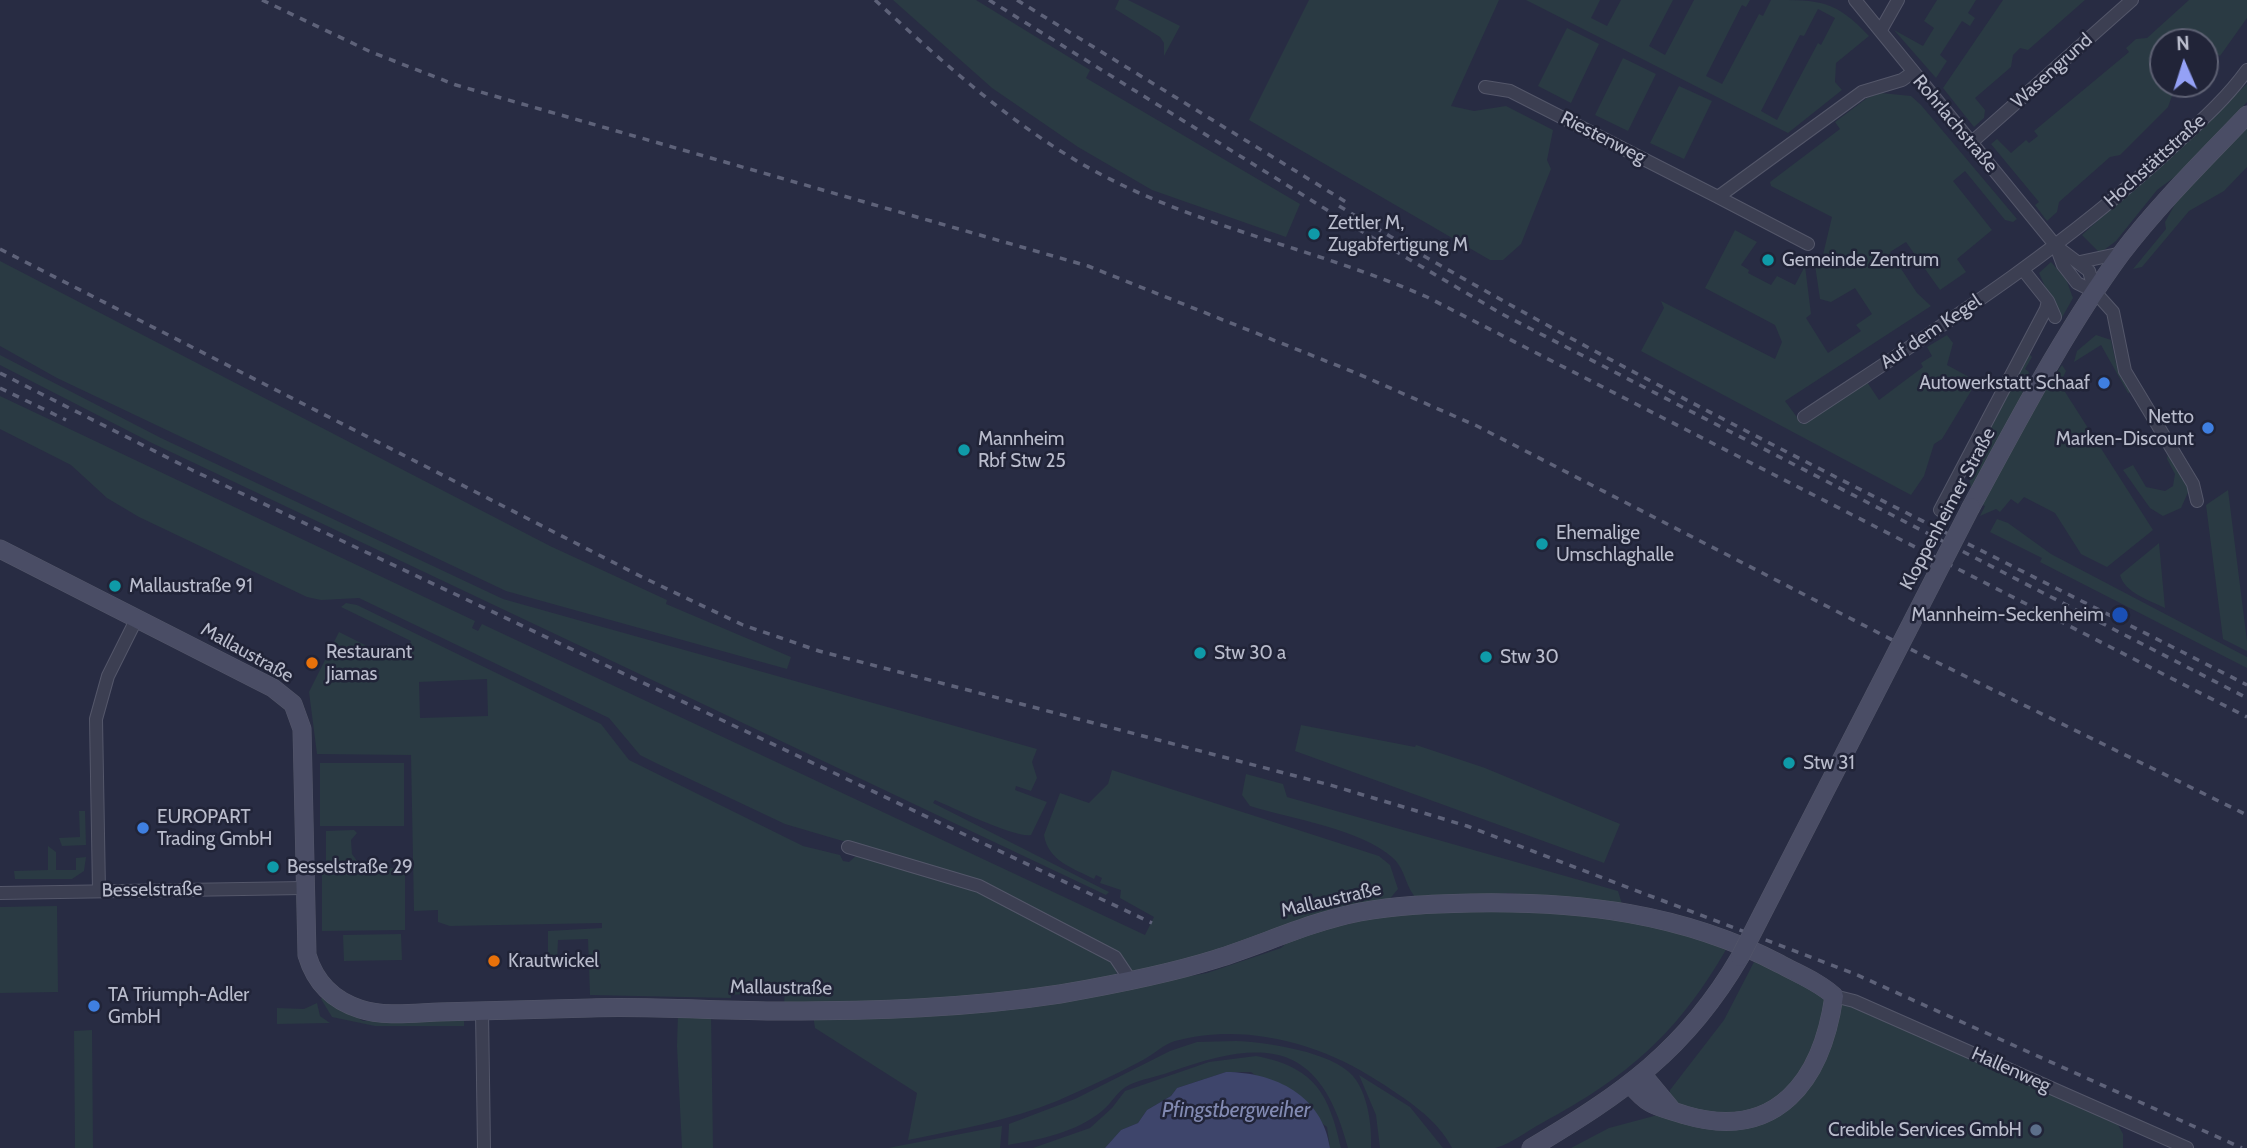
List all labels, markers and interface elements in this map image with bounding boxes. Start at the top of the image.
north arrow [2149,28,2219,98]
street label: Wasengrund [2007,29,2097,113]
text: N [2176,32,2190,55]
street label: Rohrlachstraße [1908,71,2002,177]
street label: Riestenweg [1557,107,1649,169]
street label: Hochstättstraße [2100,110,2210,212]
place label: Zettler M, Zugabfertigung M [1328,212,1468,256]
marker: Zettler M, Zugabfertigung M [1306,226,1322,242]
place label: Gemeinde Zentrum [1782,249,1939,271]
marker: Gemeinde Zentrum [1760,252,1776,268]
street label: Auf dem Kegel [1876,290,1986,374]
place label: Autowerkstatt Schaaf [1919,372,2090,394]
marker: Autowerkstatt Schaaf [2096,375,2112,391]
place label: Netto Marken-Discount [2056,406,2194,450]
marker: Netto Marken-Discount [2200,420,2216,436]
street label: Kloppenheimer Straße [1896,424,2000,594]
place label: Mannheim Rbf Stw 25 [978,428,1066,472]
marker: Mannheim Rbf Stw 25 [956,442,972,458]
place label: Ehemalige Umschlaghalle [1556,522,1674,566]
marker: Ehemalige Umschlaghalle [1534,536,1550,552]
place label: Mallaustraße 91 [129,575,253,597]
marker: Mallaustraße 91 [107,578,123,594]
place label: Mannheim-Seckenheim [1911,604,2104,626]
marker: Mannheim-Seckenheim [2110,605,2130,625]
street label: Mallaustraße [197,618,297,688]
place label: Restaurant Jiamas [326,641,412,685]
place label: Stw 30 a [1214,642,1286,664]
marker: Stw 30 a [1192,645,1208,661]
place label: Stw 30 [1500,646,1559,668]
marker: Stw 30 [1478,649,1494,665]
marker: Restaurant Jiamas [304,655,320,671]
place label: Stw 31 [1803,752,1855,774]
marker: Stw 31 [1781,755,1797,771]
place label: EUROPART Trading GmbH [157,806,272,850]
marker: EUROPART Trading GmbH [135,820,151,836]
place label: Besselstraße 29 [287,856,413,878]
marker: Besselstraße 29 [265,859,281,875]
street label: Mallaustraße [1279,877,1383,923]
street label: Besselstraße [101,878,203,902]
place label: Krautwickel [508,950,599,972]
marker: Krautwickel [486,953,502,969]
street label: Mallaustraße [730,976,832,1000]
place label: TA Triumph-Adler GmbH [108,984,249,1028]
marker: TA Triumph-Adler GmbH [86,998,102,1014]
street label: Hallenweg [1968,1042,2054,1098]
water label: Pfingstbergweiher [1162,1098,1310,1124]
place label: Credible Services GmbH [1828,1119,2022,1141]
marker: Credible Services GmbH [2028,1122,2044,1138]

